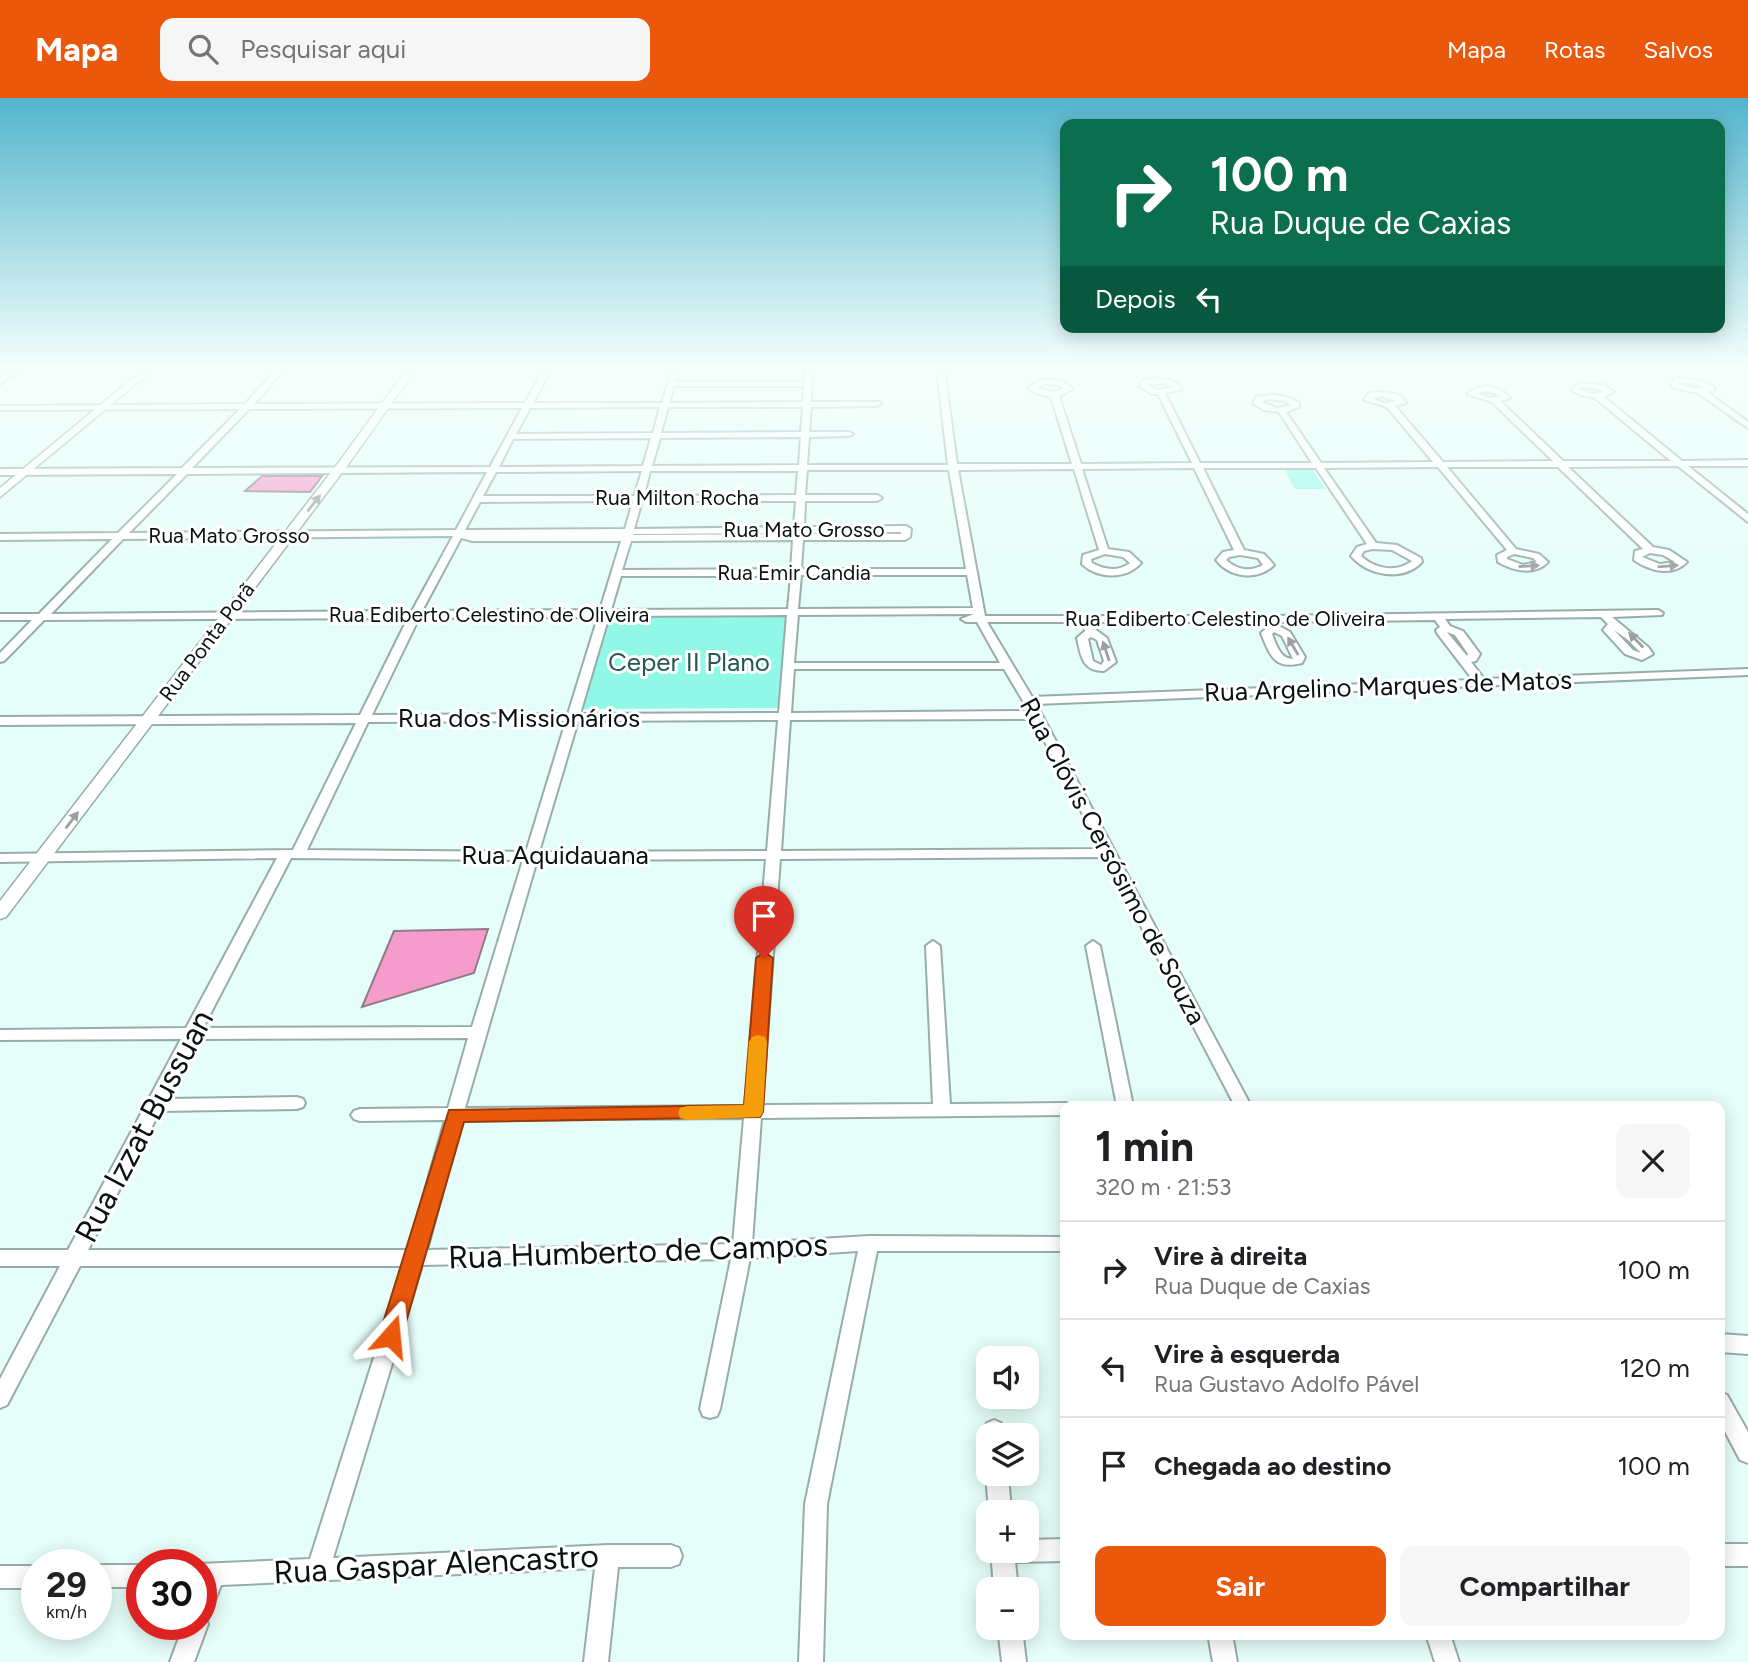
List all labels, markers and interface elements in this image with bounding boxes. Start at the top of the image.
search box [160,18,650,81]
text: Mapa [35,30,118,69]
icon: search [184,30,222,68]
text: Pesquisar aqui [240,33,406,65]
text: Mapa [1447,35,1506,64]
text: Rotas [1544,35,1605,64]
text: Salvos [1643,35,1713,64]
text: 100 m [1210,144,1349,203]
icon: right [1095,147,1186,238]
text: Rua Duque de Caxias [1210,204,1511,242]
icon: left [1190,280,1228,318]
text: Depois [1095,283,1176,315]
street label: Rua Milton Rocha [595,485,759,510]
one-way arrow [306,494,321,512]
street label: Rua Mato Grosso [723,517,885,542]
street label: Rua Mato Grosso [148,523,310,548]
street label: Rua Emir Candia [717,560,871,585]
one-way arrow [1518,560,1540,571]
one-way arrow [1658,560,1680,571]
street label: Rua Ponta Porã [154,577,259,706]
street label: Rua Ediberto Celestino de Oliveira [329,602,649,627]
street label: Rua Ediberto Celestino de Oliveira [1065,606,1385,631]
one-way arrow [1628,632,1645,649]
one-way arrow [1287,636,1299,656]
one-way arrow [1100,640,1111,661]
park label: Ceper II Plano [608,646,770,678]
street label: Rua Argelino Marques de Matos [1203,664,1573,708]
street label: Rua Clóvis Cersósimo de Souza [1013,692,1213,1030]
street label: Rua dos Missionários [398,702,640,734]
one-way arrow [65,811,79,829]
street label: Rua Aquidauana [461,839,649,871]
pin [734,886,794,958]
icon: arrive [745,897,783,935]
street label: Rua Izzat Bussuan [67,1003,221,1249]
text: 1 min [1095,1121,1194,1172]
button: close [1616,1124,1690,1198]
text: 320 m · 21:53 [1095,1173,1231,1201]
street label: Rua Humberto de Campos [448,1225,828,1277]
text: Vire à direita [1154,1240,1307,1272]
icon: right [1095,1251,1133,1289]
text: 100 m [1617,1254,1690,1286]
text: Rua Duque de Caxias [1154,1272,1370,1300]
position arrow [354,1299,428,1373]
text: Vire à esquerda [1154,1338,1340,1370]
map controls [976,1346,1039,1640]
button: sound [976,1346,1039,1409]
icon: left [1095,1349,1133,1387]
text: 120 m [1620,1352,1690,1384]
text: Rua Gustavo Adolfo Pável [1154,1370,1419,1398]
button: layers [976,1423,1039,1486]
icon: arrive [1095,1447,1133,1485]
text: Chegada ao destino [1154,1450,1391,1482]
text: 100 m [1617,1450,1690,1482]
button: + [976,1500,1039,1563]
street label: Rua Gaspar Alencastro [272,1537,600,1591]
button: Sair [1095,1546,1386,1626]
button: Compartilhar [1400,1546,1690,1626]
speed limit sign: 30 [126,1549,217,1640]
text: 29 [46,1564,87,1606]
button: − [976,1577,1039,1640]
text: km/h [46,1601,87,1623]

